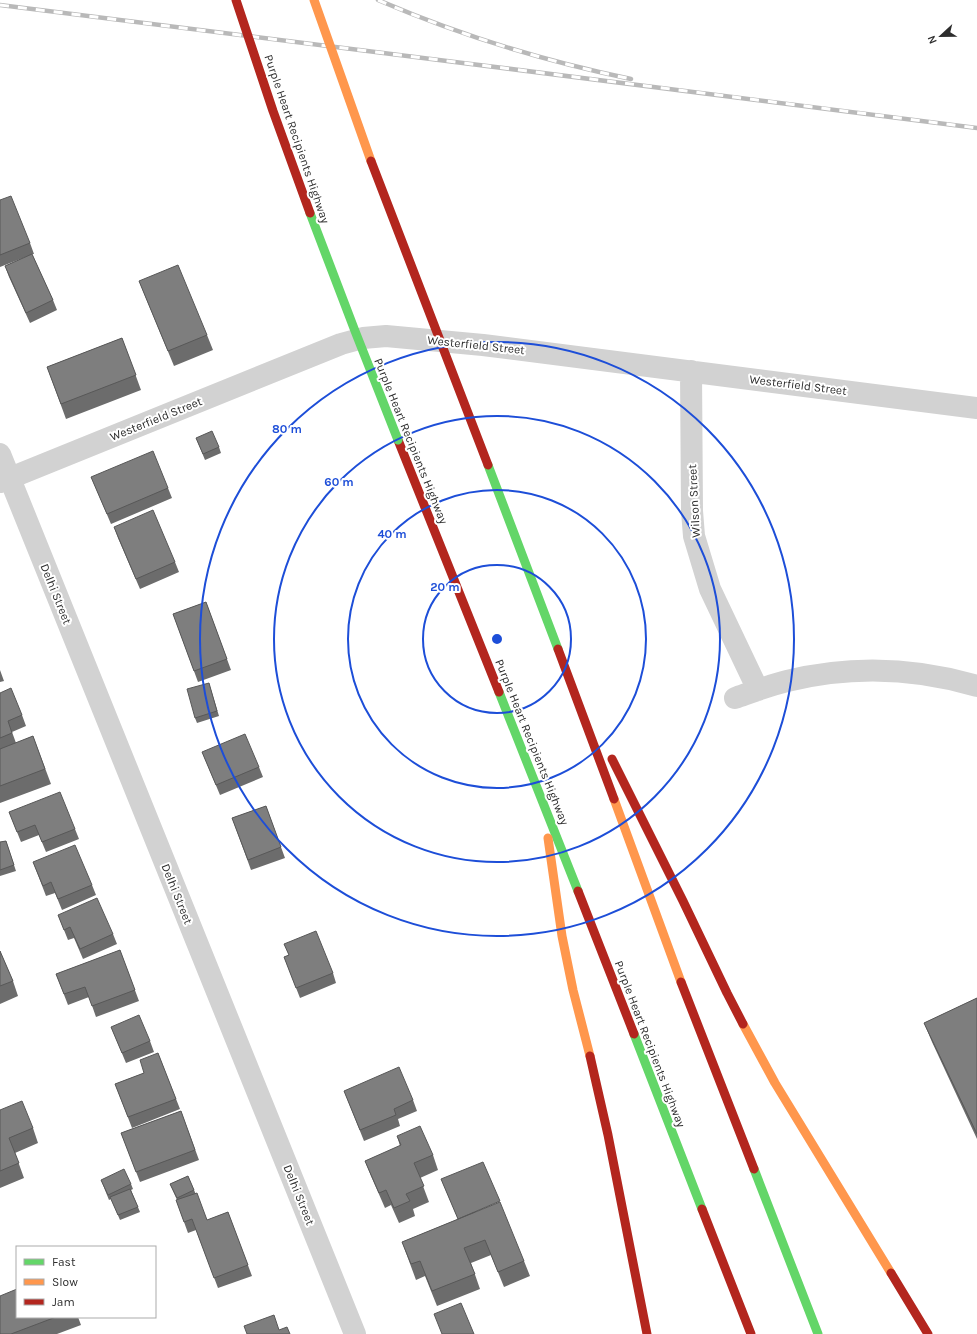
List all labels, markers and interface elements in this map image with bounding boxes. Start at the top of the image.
north arrow [921,16,961,56]
text: N [925,33,940,46]
street label: Purple Heart Recipients Highway [261,53,333,226]
street label: Westerfield Street [427,333,526,357]
street label: Purple Heart Recipients Highway [371,356,451,526]
street label: Westerfield Street [749,372,848,398]
street label: Westerfield Street [108,394,204,444]
text: 80 m [272,422,302,436]
street label: Wilson Street [685,463,703,538]
text: 60 m [324,475,354,489]
text: 40 m [377,527,407,541]
street label: Delhi Street [38,562,75,627]
text: 20 m [430,580,460,594]
centre of rings [490,632,504,646]
street label: Purple Heart Recipients Highway [492,657,572,827]
street label: Delhi Street [159,862,196,927]
street label: Purple Heart Recipients Highway [612,959,688,1130]
street label: Delhi Street [281,1163,318,1228]
legend [16,1246,156,1318]
text: Fast [52,1255,76,1269]
text: Slow [52,1275,78,1289]
text: Jam [52,1295,75,1309]

